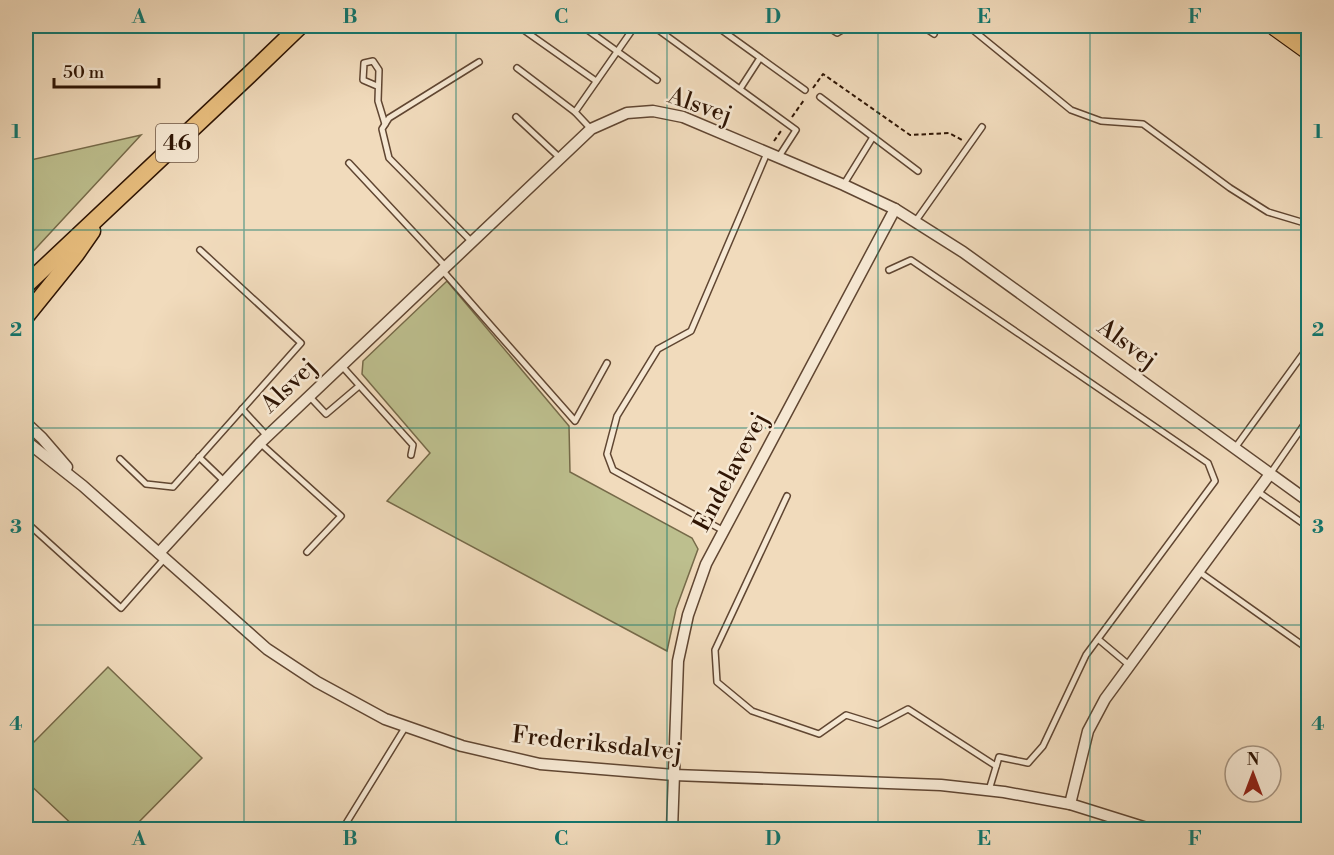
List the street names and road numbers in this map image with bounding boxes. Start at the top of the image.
street label: Alsvej [663,81,736,131]
road number: 46 [156,124,198,162]
street label: Alsvej [1091,312,1163,376]
street label: Alsvej [254,352,323,420]
street label: Endelavevej [687,407,775,537]
street label: Frederiksdalvej [510,720,684,768]

